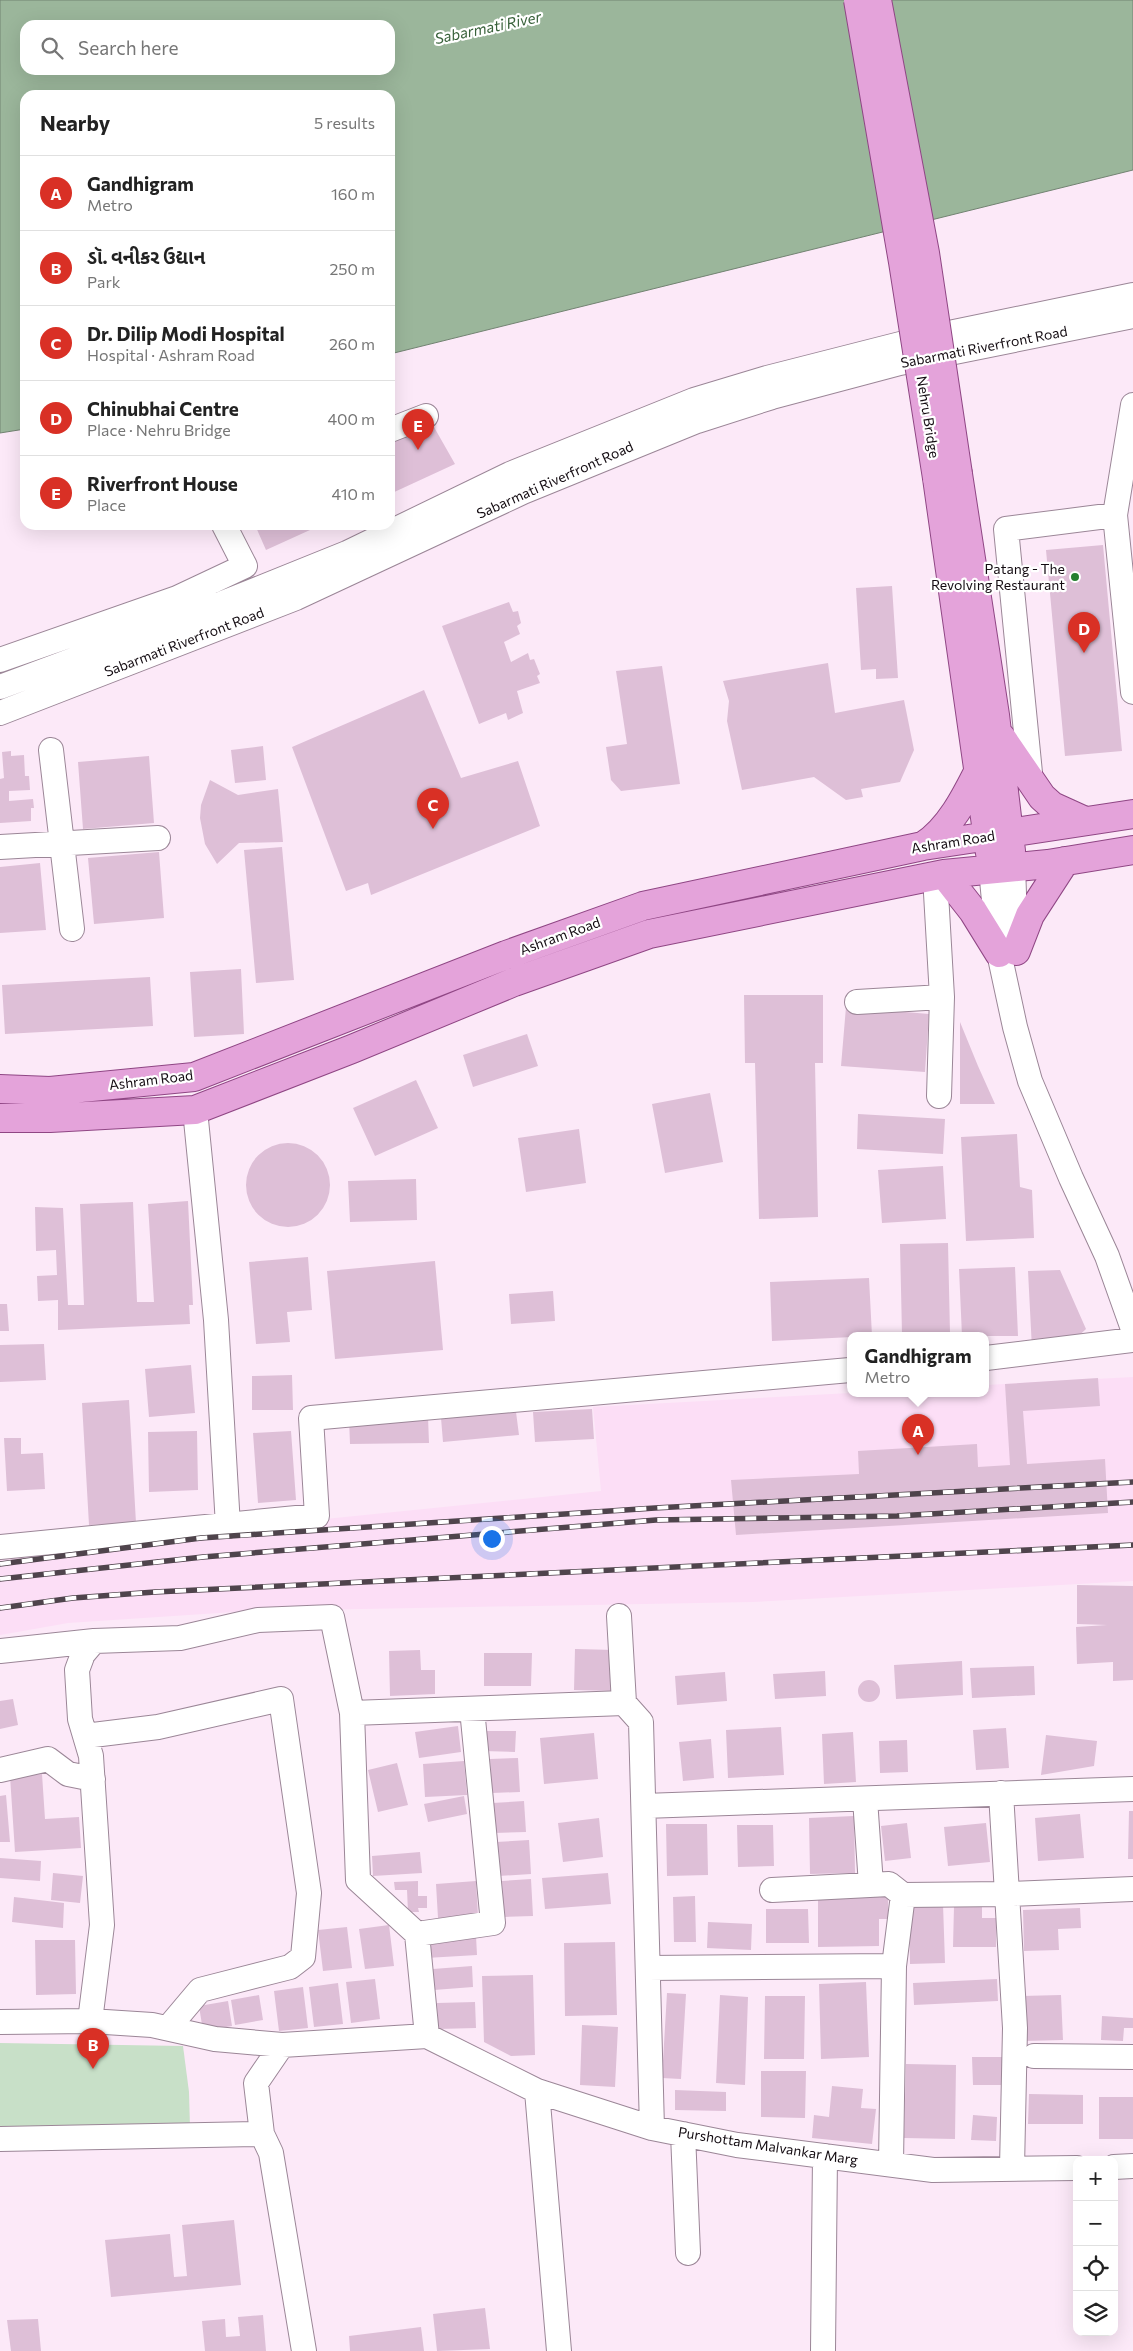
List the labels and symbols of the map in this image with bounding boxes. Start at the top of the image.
water label: Sabarmati River [433,7,544,47]
street label: Sabarmati Riverfront Road [899,322,1069,371]
street label: Nehru Bridge [914,375,943,459]
pin: E [402,409,434,450]
street label: Sabarmati Riverfront Road [474,437,636,522]
place label: Patang - The Revolving Restaurant [931,560,1065,593]
marker: Patang - The Revolving Restaurant [1069,571,1081,583]
street label: Sabarmati Riverfront Road [102,603,266,680]
pin: D [1068,612,1100,653]
pin: C [417,788,449,829]
street label: Ashram Road [910,827,996,857]
street label: Ashram Road [517,913,602,958]
street label: Ashram Road [108,1066,194,1093]
pin: A [902,1414,934,1455]
your location [479,1526,505,1552]
pin: B [77,2028,109,2069]
street label: Purshottam Malvankar Marg [677,2123,860,2168]

